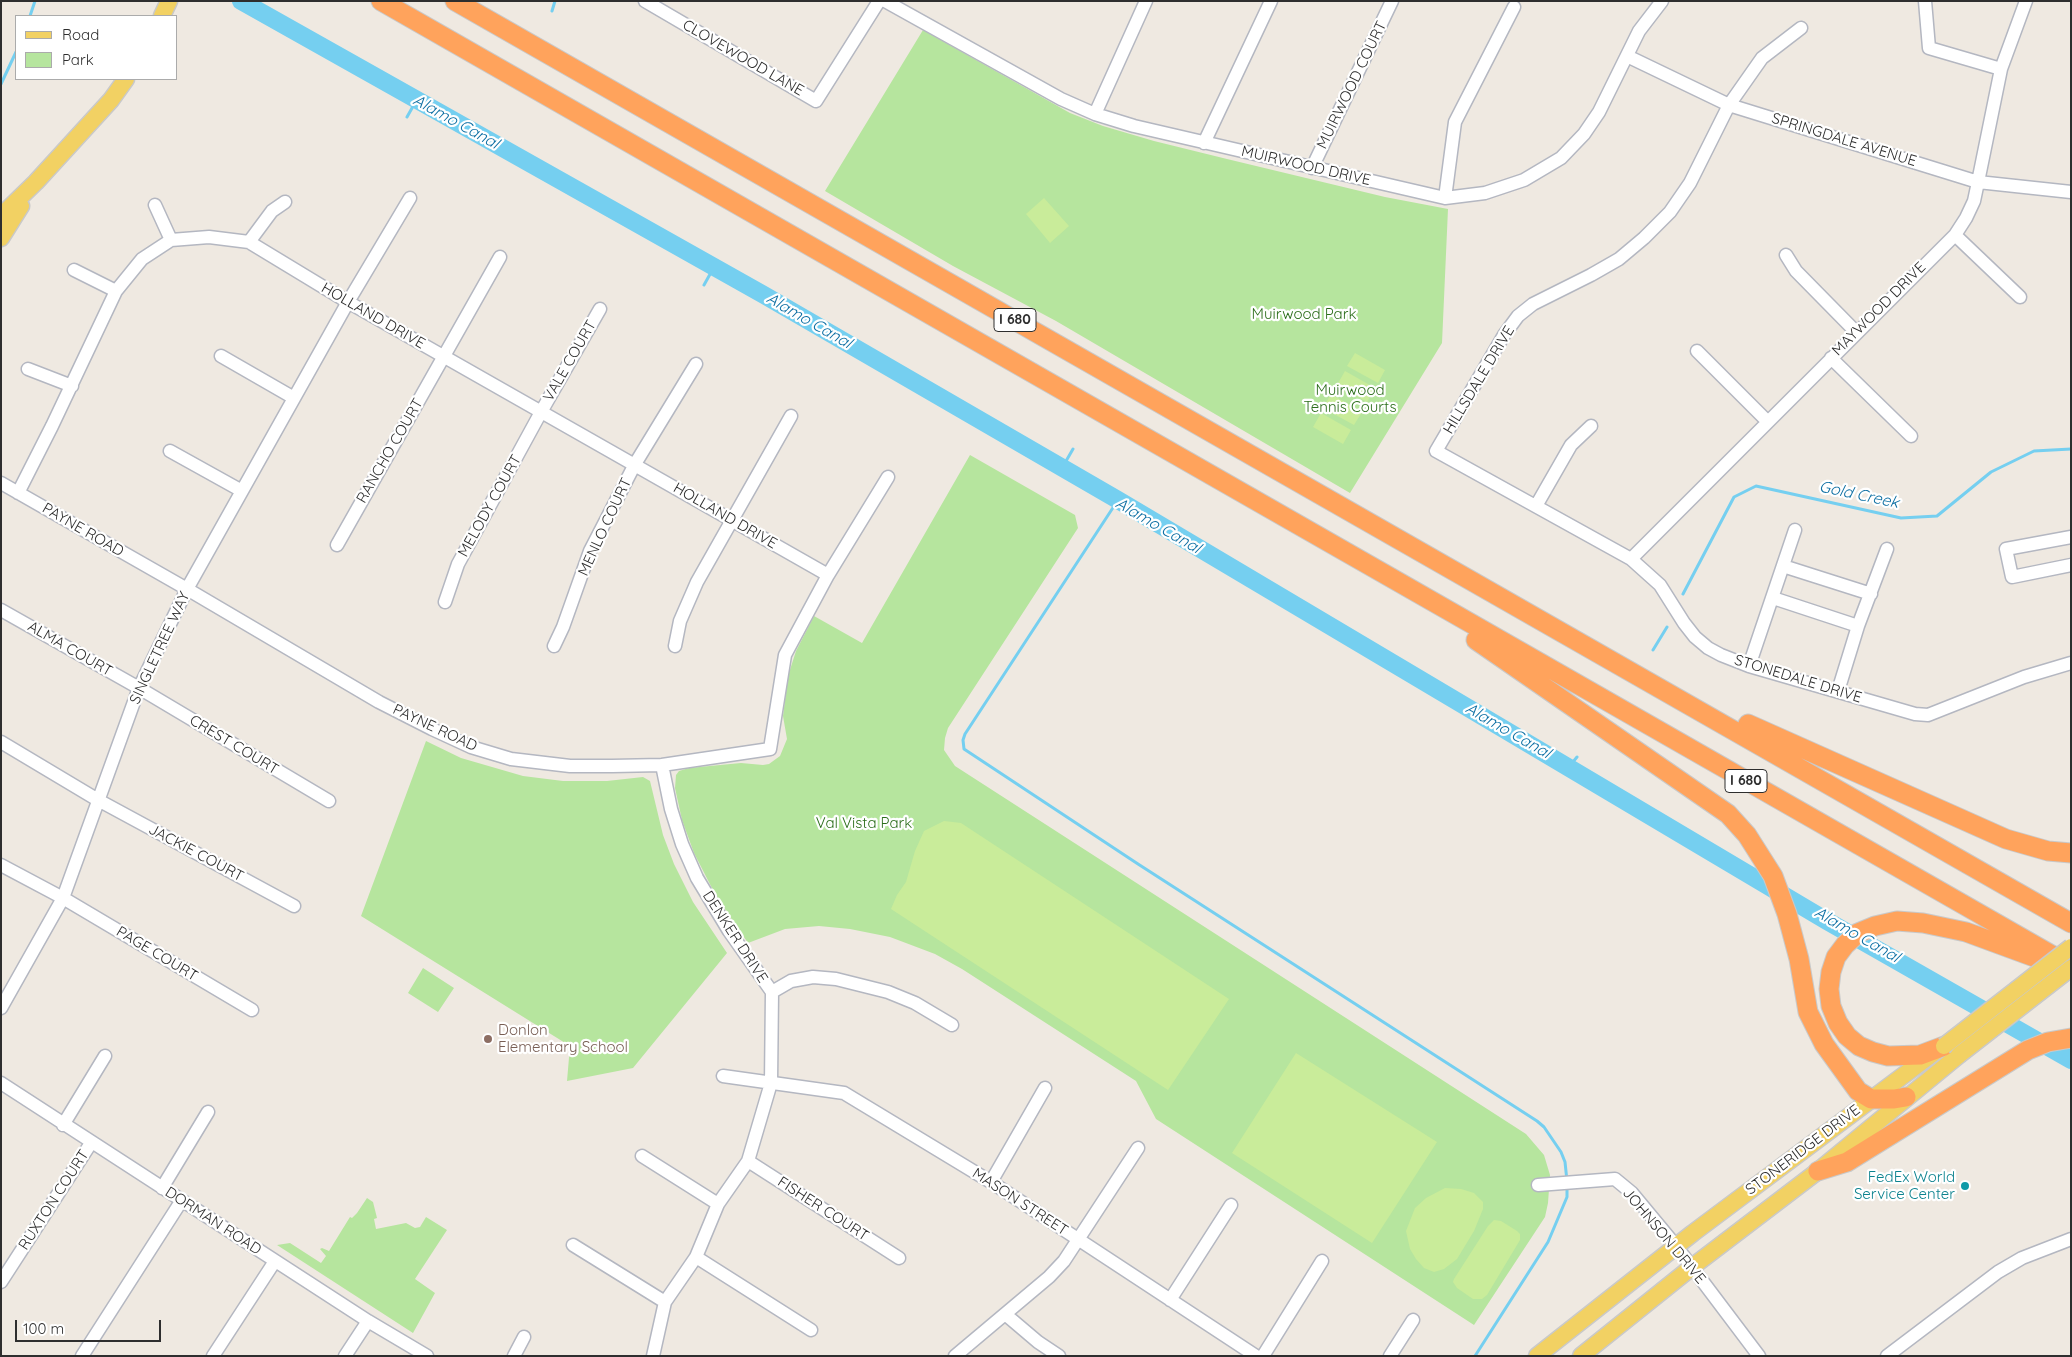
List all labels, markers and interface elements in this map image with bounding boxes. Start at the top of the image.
legend [15,15,178,80]
street label: CLOVEWOOD LANE [679,16,807,100]
street label: MUIRWOOD COURT [1313,18,1391,152]
text: Road [62,25,99,44]
text: Park [62,50,94,69]
water label: Alamo Canal [410,91,502,153]
street label: SPRINGDALE AVENUE [1769,109,1919,171]
street label: MUIRWOOD DRIVE [1240,142,1372,190]
street label: MAYWOOD DRIVE [1828,258,1930,360]
street label: HOLLAND DRIVE [318,279,428,353]
water label: Alamo Canal [763,289,855,353]
park label: Muirwood Park [1251,305,1357,323]
road number: I 680 [994,308,1036,332]
street label: VALE COURT [540,317,600,405]
street label: HILLSDALE DRIVE [1440,323,1518,437]
park label: Muirwood Tennis Courts [1304,381,1396,416]
street label: RANCHO COURT [353,396,427,506]
street label: MELODY COURT [454,452,526,560]
street label: MENLO COURT [574,475,636,579]
water label: Gold Creek [1817,477,1901,513]
street label: HOLLAND DRIVE [670,479,780,553]
water label: Alamo Canal [1112,494,1204,558]
street label: PAYNE ROAD [39,499,127,561]
street label: SINGLETREE WAY [126,589,194,707]
street label: ALMA COURT [24,618,116,680]
street label: STONEDALE DRIVE [1732,651,1864,707]
water label: Alamo Canal [1462,699,1554,763]
street label: PAYNE ROAD [390,701,480,755]
street label: CREST COURT [186,711,282,779]
road number: I 680 [1725,769,1767,792]
park label: Val Vista Park [816,814,912,832]
street label: JACKIE COURT [145,820,247,886]
street label: DENKER DRIVE [699,888,771,986]
water label: Alamo Canal [1811,903,1903,967]
street label: PAGE COURT [113,923,201,985]
place label: Donlon Elementary School [498,1021,628,1056]
marker: Donlon Elementary School [482,1033,494,1045]
street label: STONERIDGE DRIVE [1742,1101,1864,1199]
street label: RUXTON COURT [15,1147,93,1253]
street label: MASON STREET [969,1164,1071,1240]
place label: FedEx World Service Center [1854,1168,1955,1203]
street label: FISHER COURT [774,1173,872,1245]
marker: FedEx World Service Center [1959,1180,1971,1192]
street label: DORMAN ROAD [161,1183,265,1259]
street label: JOHNSON DRIVE [1619,1184,1709,1288]
scale bar [18,1310,164,1342]
text: 100 m [23,1319,64,1338]

